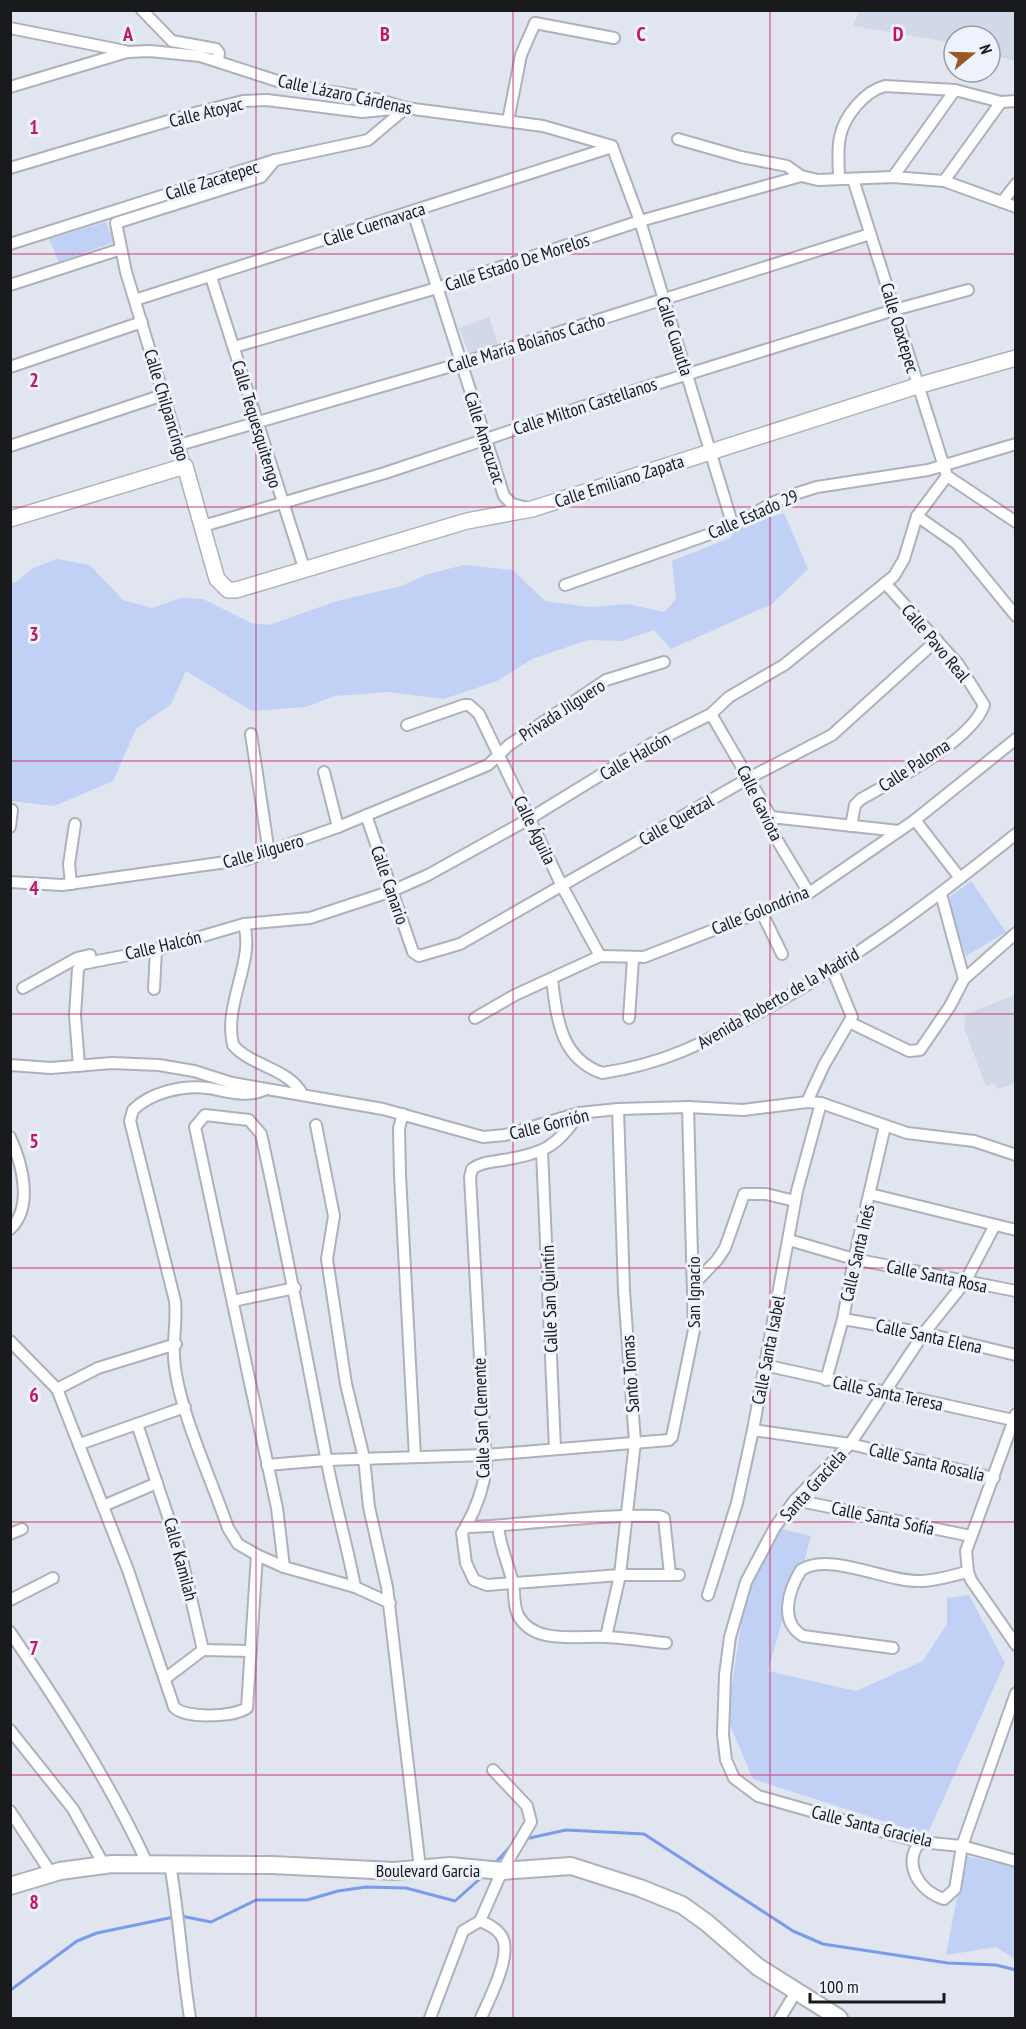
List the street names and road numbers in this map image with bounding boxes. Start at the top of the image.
street label: Calle Lázaro Cárdenas [276,69,414,119]
street label: Calle Atoyac [167,92,246,132]
street label: Calle Zacatepec [162,155,262,205]
street label: Calle Cuernavaca [320,197,428,251]
street label: Calle Estado De Morelos [442,228,592,296]
street label: Calle Oaxtepec [875,280,925,376]
street label: Calle Cuautla [651,293,699,379]
street label: Calle María Bolaños Cacho [444,308,608,378]
street label: Calle Chilpancingo [139,346,195,464]
street label: Calle Tequesquitengo [227,357,287,491]
street label: Calle Milton Castellanos [510,372,660,440]
street label: Calle Amacuzac [459,389,511,488]
street label: Calle Emiliano Zapata [551,449,687,513]
street label: Calle Estado 29 [704,484,802,544]
street label: Calle Pavo Real [897,599,976,687]
street label: Privada Jilguero [515,674,609,746]
street label: Calle Halcón [596,727,674,785]
street label: Calle Paloma [874,733,954,797]
street label: Calle Gaviota [732,761,788,845]
street label: Calle Quetzal [634,789,718,851]
street label: Calle Águila [509,792,561,868]
street label: Calle Jilguero [220,828,306,873]
street label: Calle Canario [366,843,414,928]
street label: Calle Golondrina [708,880,812,940]
street label: Calle Halcón [123,925,203,965]
street label: Avenida Roberto de la Madrid [693,942,863,1054]
street label: Calle Gorrión [507,1103,591,1145]
street label: Calle Santa Inés [835,1202,879,1304]
street label: Calle San Quintín [536,1245,562,1353]
street label: Calle Santa Rosa [884,1254,990,1298]
street label: San Ignacio [682,1256,705,1328]
street label: Calle Santa Isabel [746,1293,790,1406]
street label: Calle Santa Elena [874,1314,984,1358]
street label: Santo Tomas [616,1334,644,1414]
street label: Calle San Clemente [467,1357,495,1479]
street label: Calle Santa Teresa [831,1370,945,1416]
street label: Calle Santa Rosalía [867,1438,987,1486]
street label: Santa Graciela [775,1444,851,1526]
street label: Calle Santa Sofía [829,1496,937,1540]
street label: Calle Kamilah [159,1515,203,1603]
street label: Calle Santa Graciela [809,1800,935,1852]
street label: Boulevard Garcia [376,1859,480,1882]

